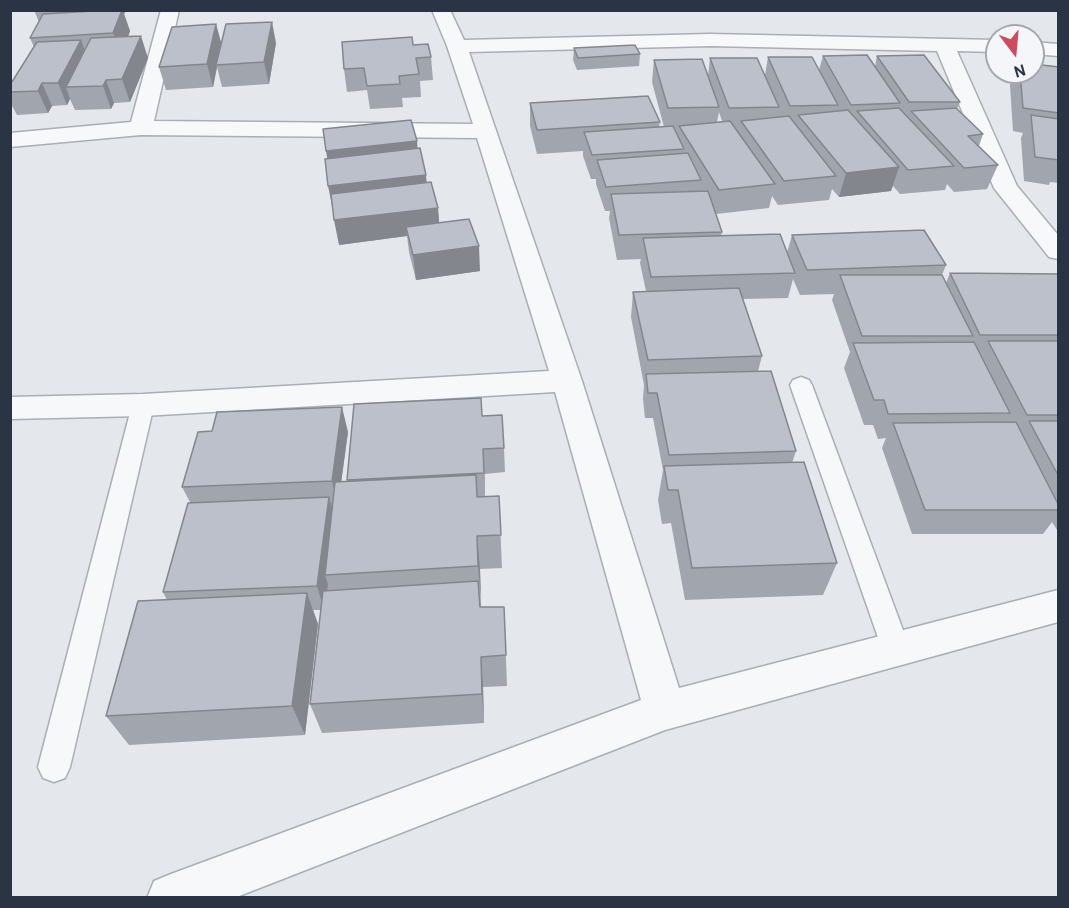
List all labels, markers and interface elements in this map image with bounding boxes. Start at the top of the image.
north arrow [985,24,1045,84]
text: N [1011,58,1028,81]

